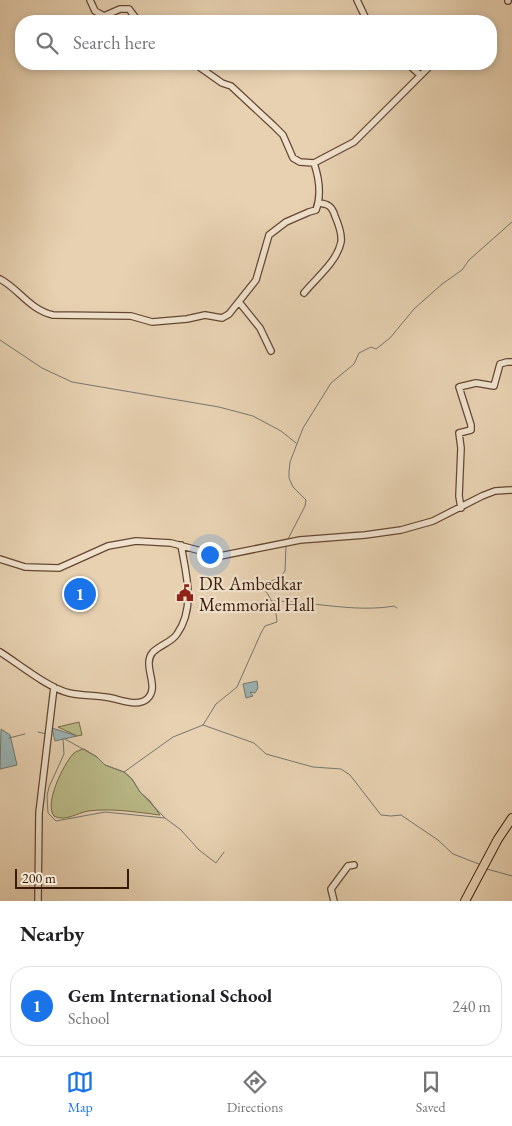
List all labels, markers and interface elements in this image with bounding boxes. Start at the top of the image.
search box [15,15,497,70]
icon: search [33,29,61,57]
text: Search here [73,30,155,55]
your location [197,542,223,568]
place label: DR Ambedkar Memmorial Hall [199,572,315,616]
pin: 1 [64,575,96,613]
public building icon: DR Ambedkar Memmorial Hall [175,583,195,603]
scale bar [15,866,129,889]
text: 200 m [22,869,56,887]
text: Nearby [20,920,84,947]
text: Gem International School [68,983,272,1008]
text: 1 [33,996,41,1017]
text: 240 m [452,996,491,1017]
text: School [68,1008,110,1029]
tab: Map [66,1068,94,1116]
tab: Directions [227,1068,283,1116]
tab: Saved [416,1068,446,1116]

